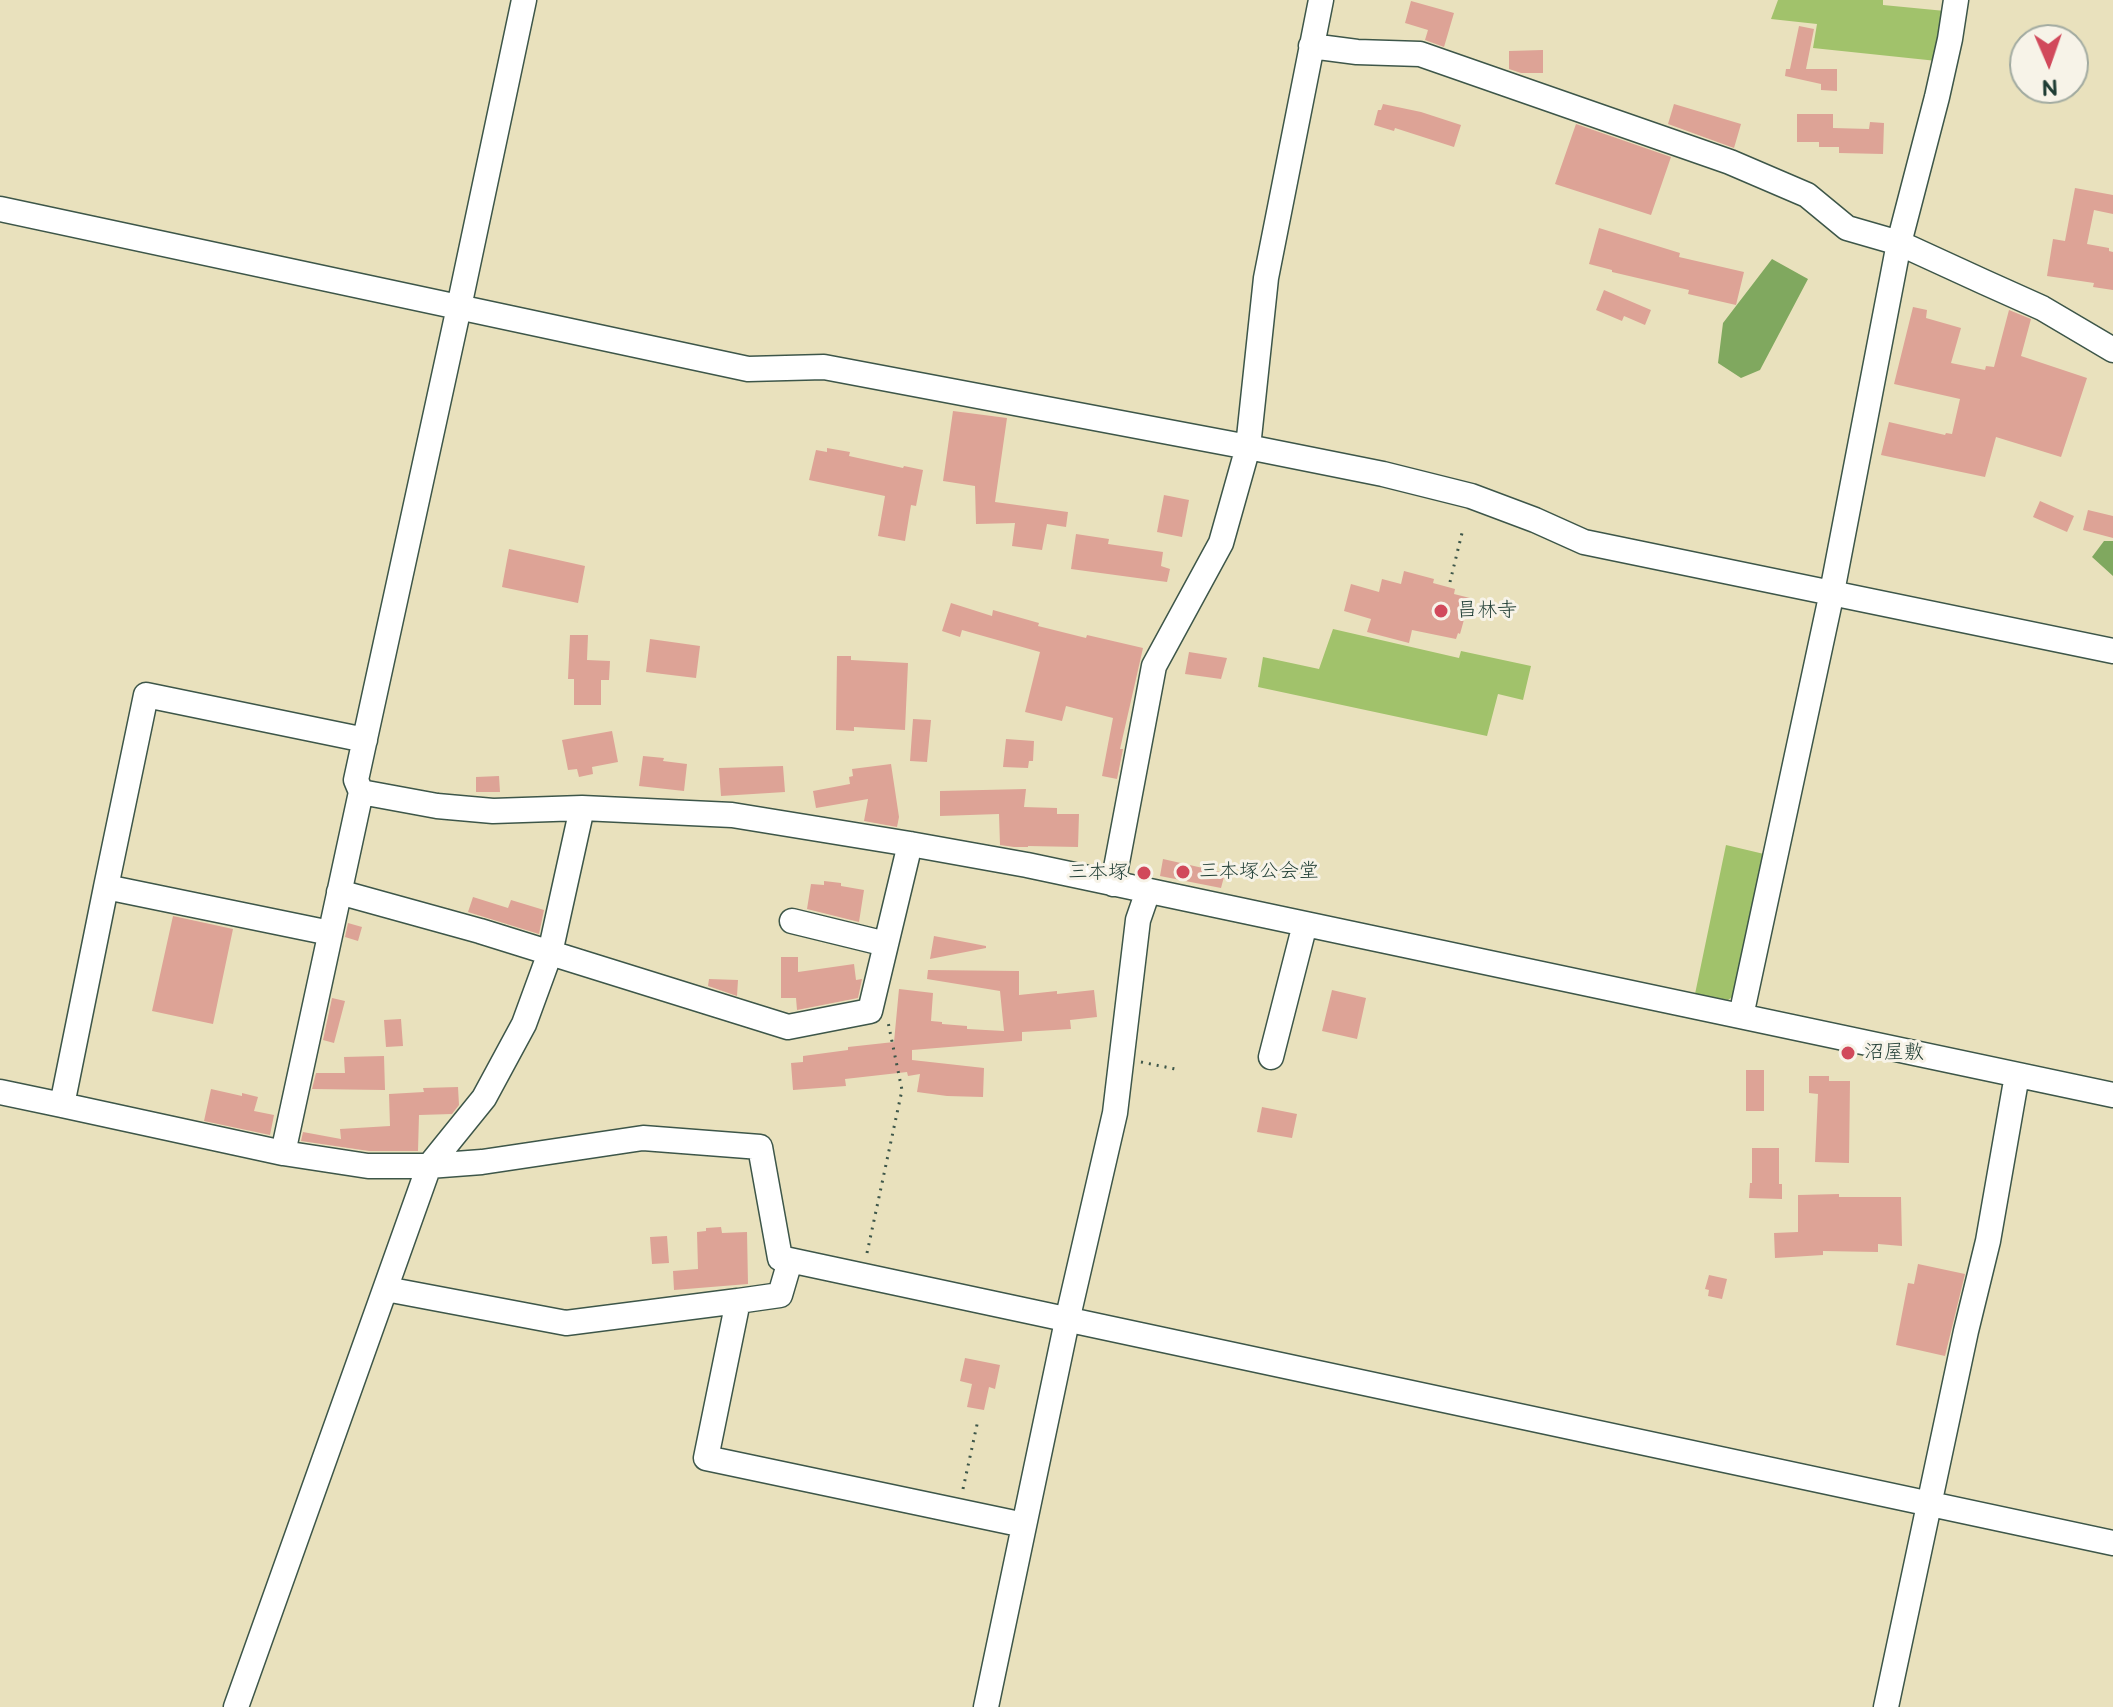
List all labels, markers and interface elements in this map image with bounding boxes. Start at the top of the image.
north arrow [2009,24,2089,104]
text: N [2041,73,2059,100]
place label: 昌林寺 [1457,599,1517,623]
marker: 昌林寺 [1432,602,1450,620]
place label: 三本塚公会堂 [1199,860,1319,884]
place label: 三本塚 [1068,861,1128,885]
marker: 三本塚公会堂 [1174,863,1192,881]
marker: 三本塚 [1135,864,1153,882]
place label: 沼屋敷 [1864,1041,1924,1065]
marker: 沼屋敷 [1839,1044,1857,1062]

